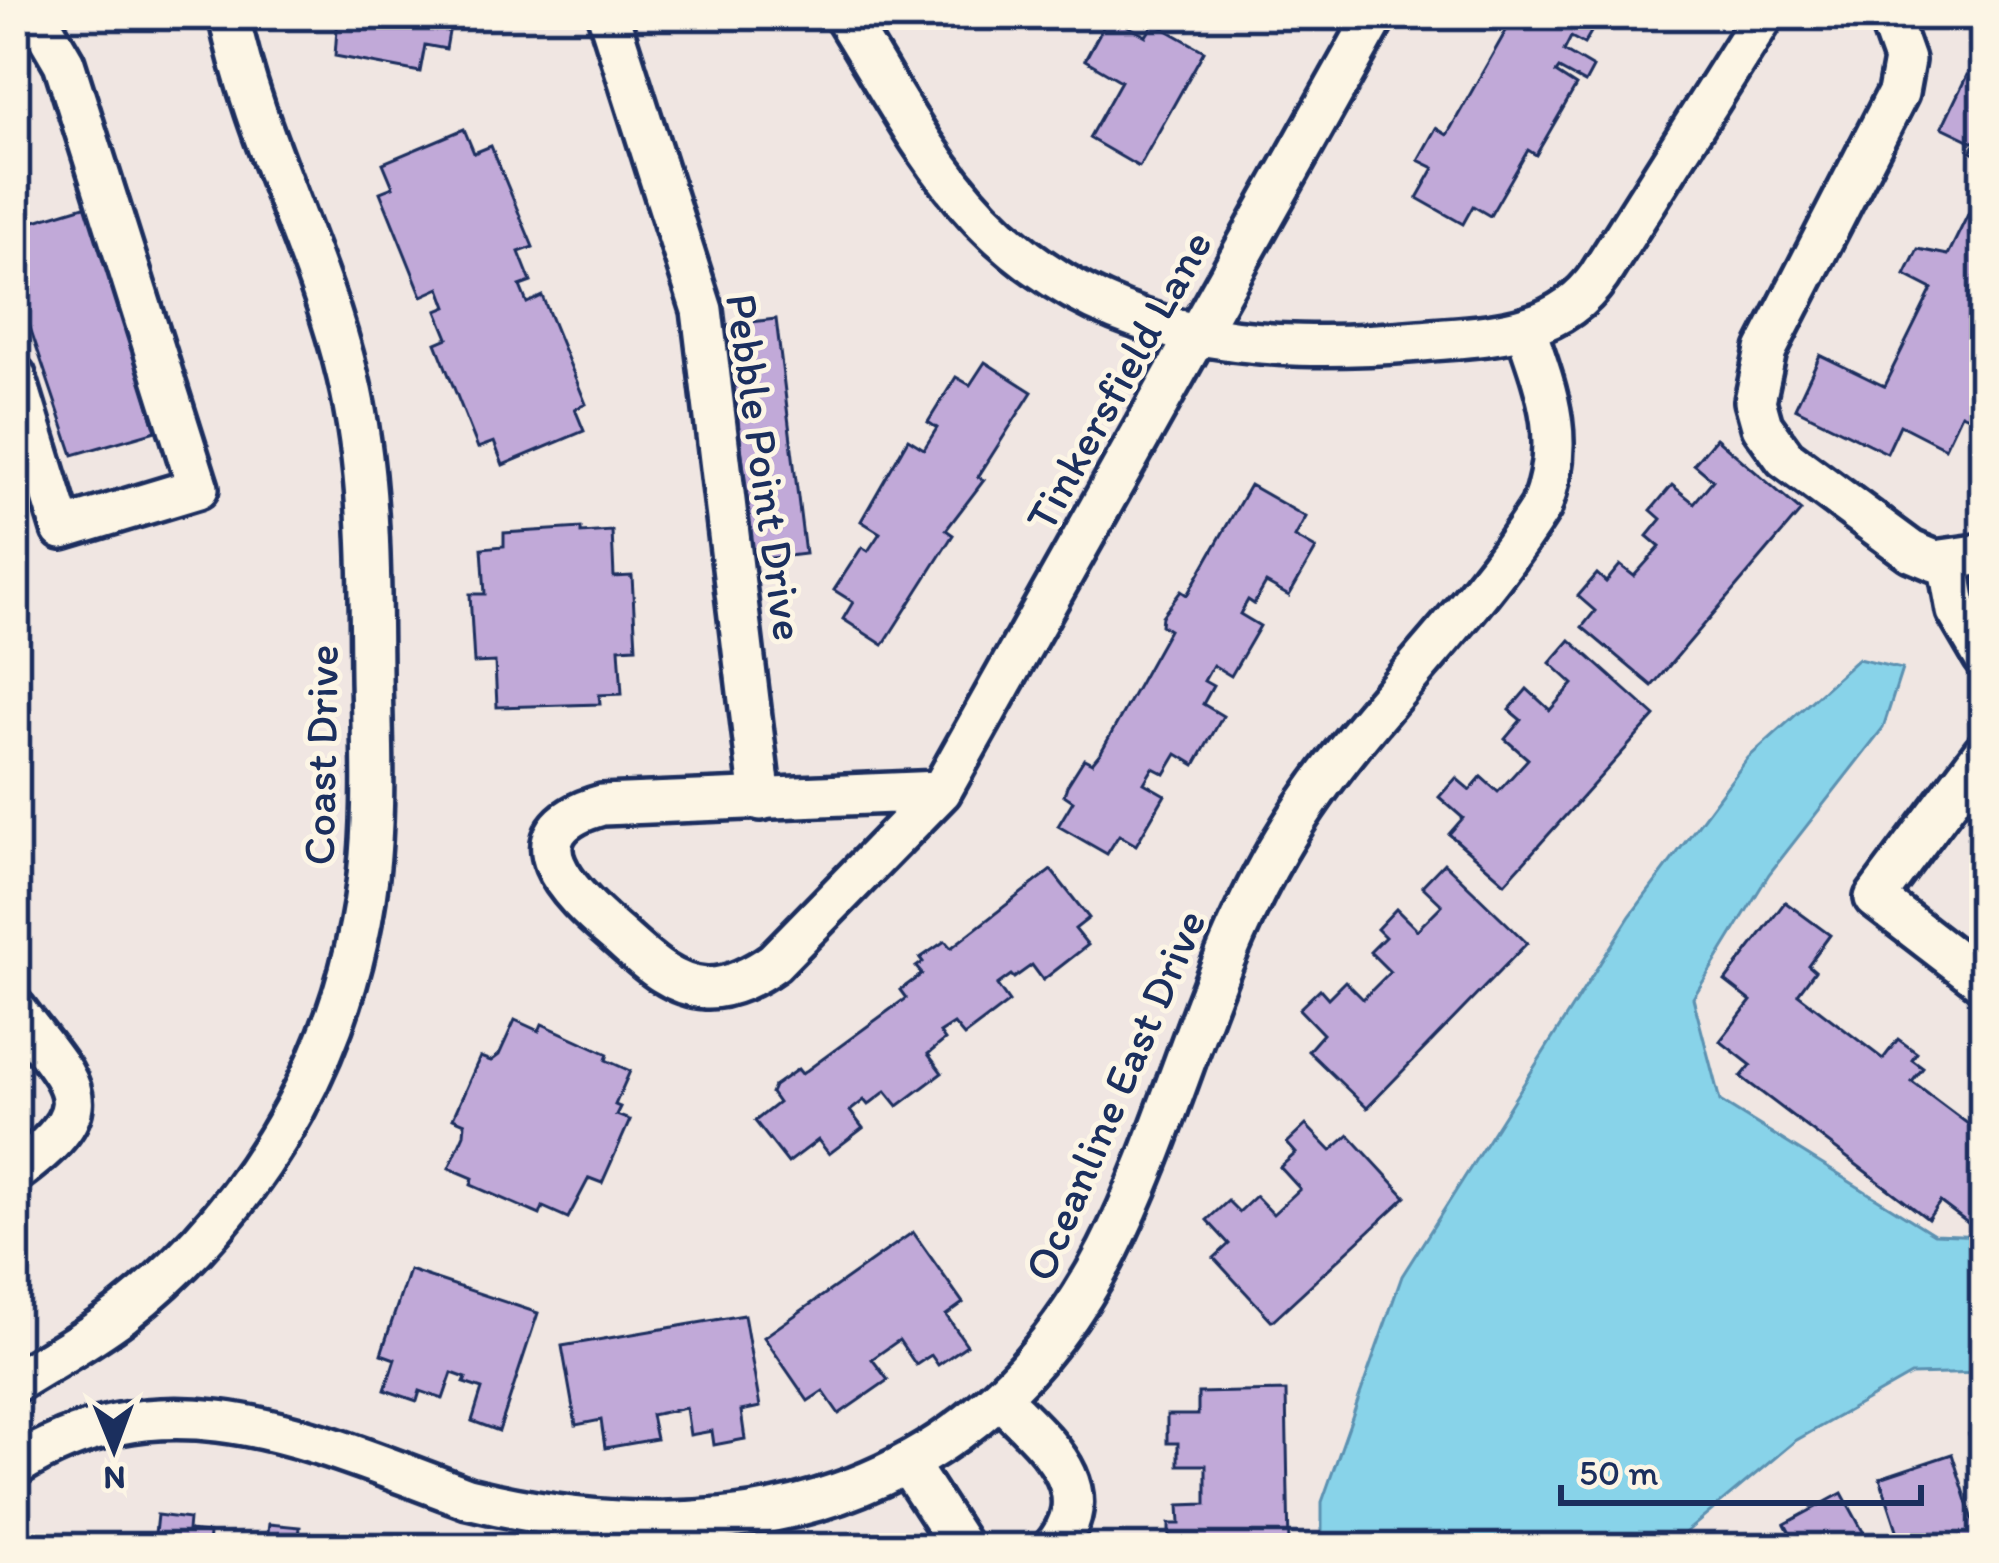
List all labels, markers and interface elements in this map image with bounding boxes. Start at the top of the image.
street label: Tinkersfield Lane [1013,220,1223,540]
street label: Pebble Point Drive [715,290,817,644]
street label: Coast Drive [291,644,349,866]
street label: Oceanline East Drive [1011,901,1217,1289]
north arrow [54,1389,174,1509]
scale bar [1561,1431,1921,1505]
text: 50 m [1579,1451,1658,1494]
text: N [103,1459,126,1498]

